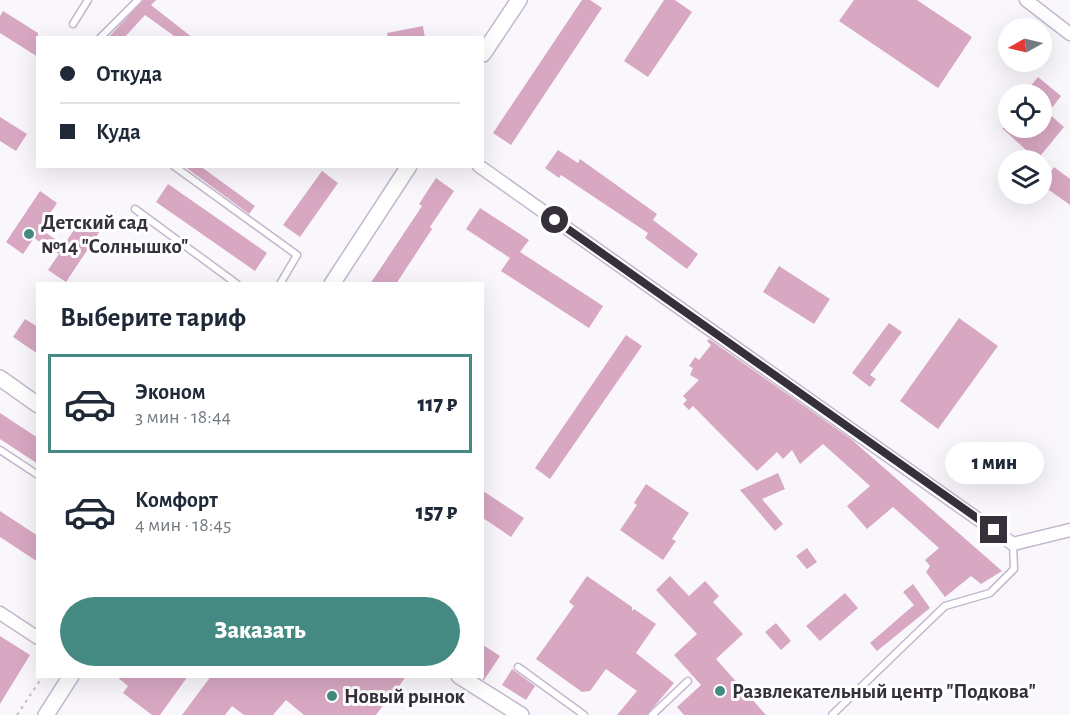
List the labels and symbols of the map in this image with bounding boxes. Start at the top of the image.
north arrow [998,18,1052,72]
route start [541,206,568,233]
place label: Детский сад №14 "Солнышко" [41,212,188,257]
marker: Детский сад №14 "Солнышко" [22,227,36,241]
callout: 1 мин [944,443,1044,485]
route end [980,516,1007,543]
place label: Развлекательный центр "Подкова" [732,681,1036,702]
marker: Развлекательный центр "Подкова" [713,684,727,698]
place label: Новый рынок [344,686,466,707]
marker: Новый рынок [325,689,339,703]

